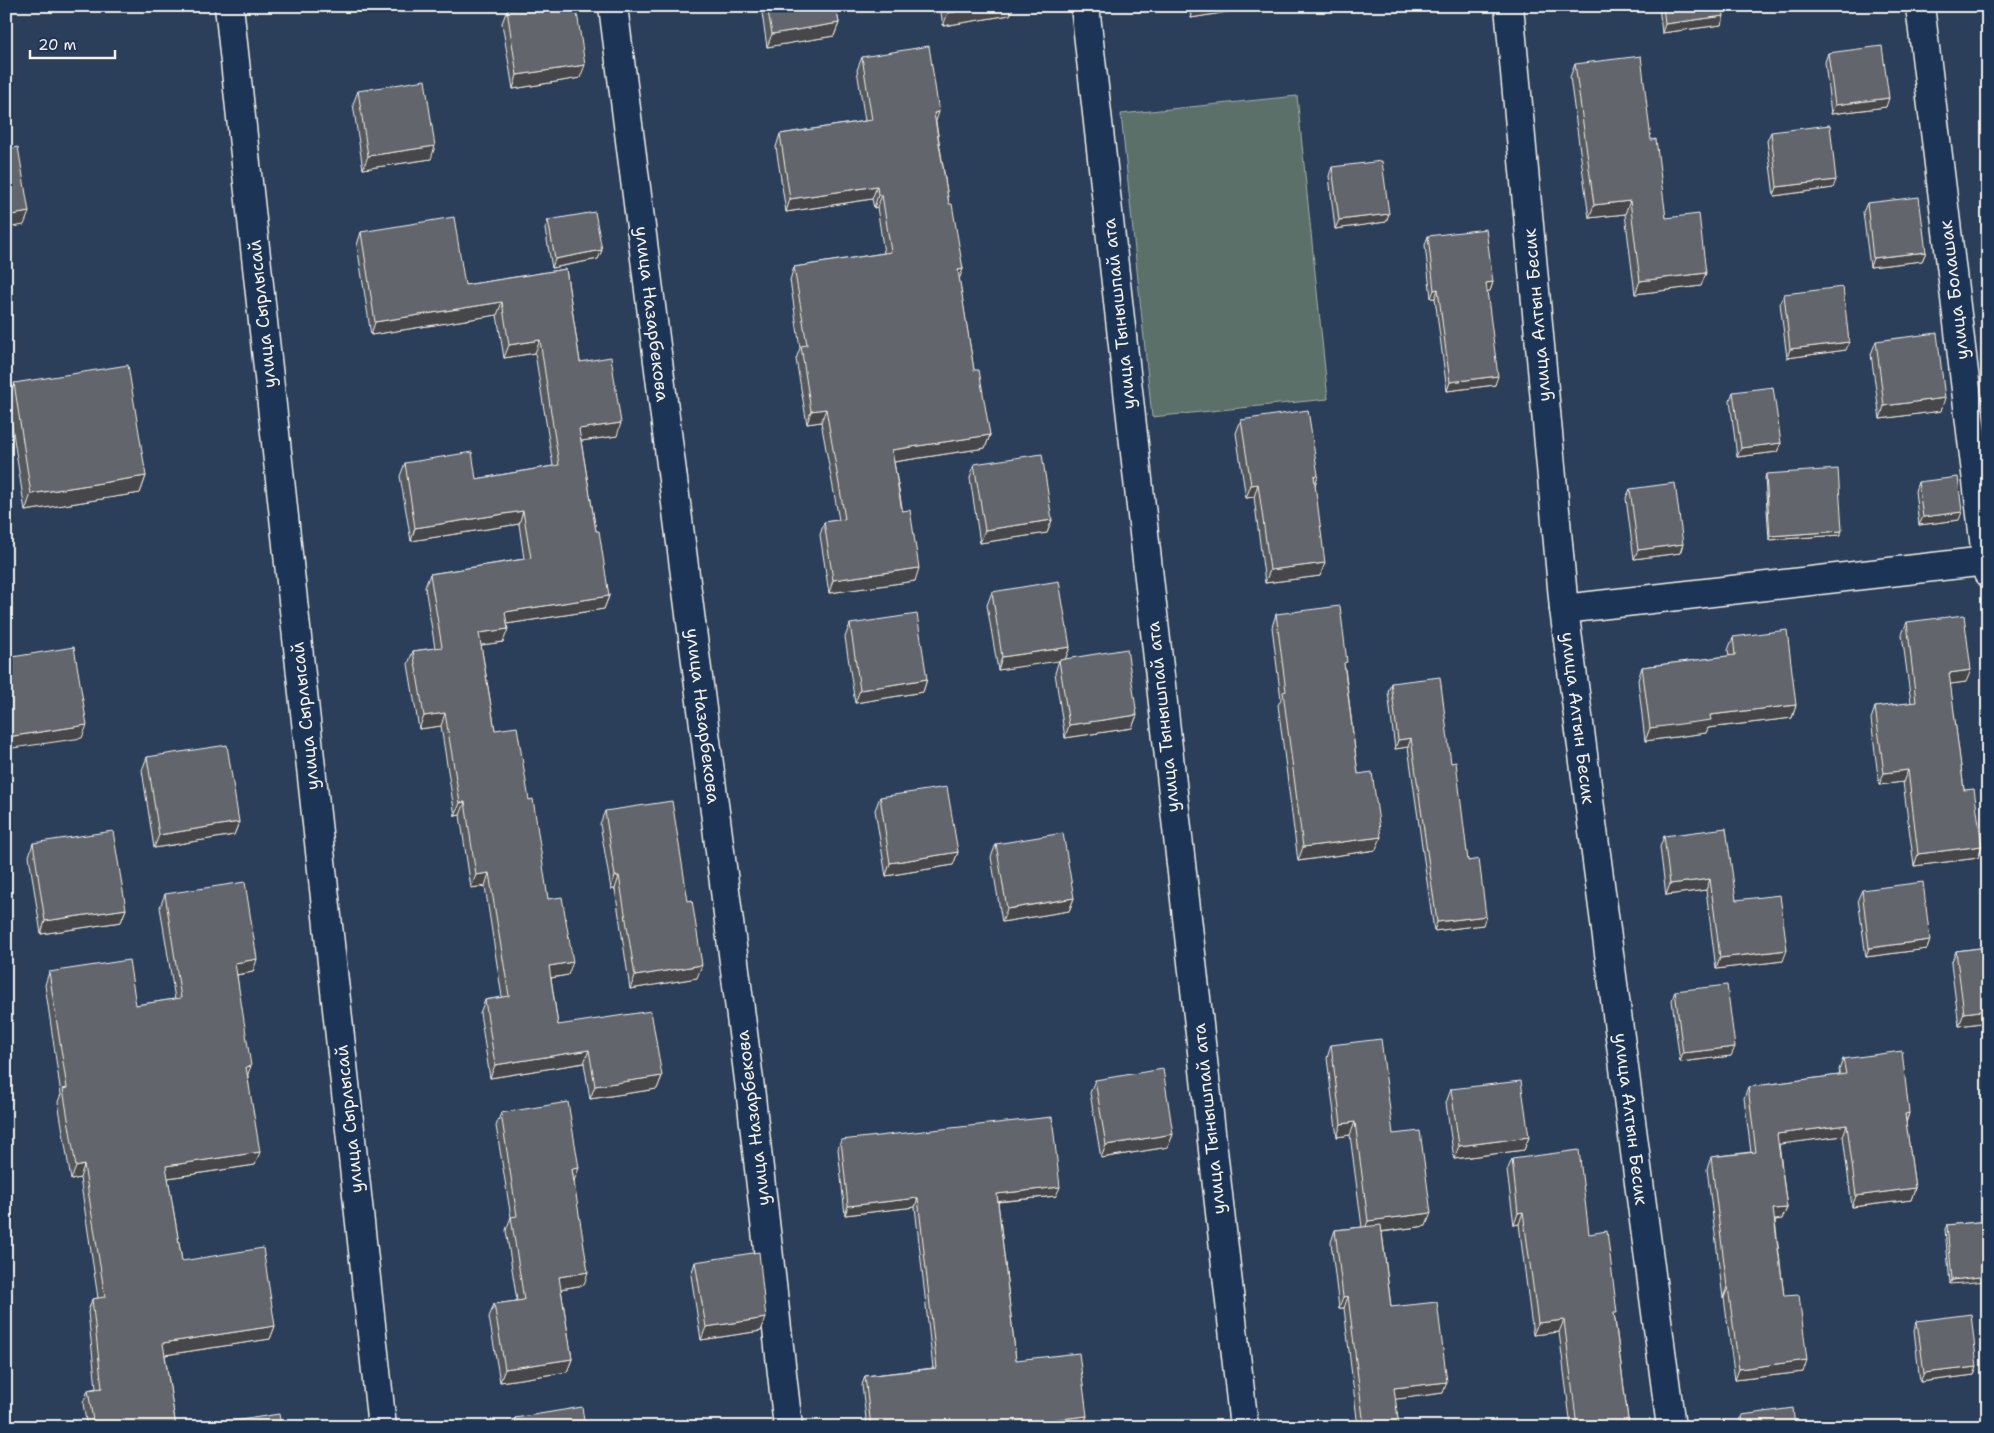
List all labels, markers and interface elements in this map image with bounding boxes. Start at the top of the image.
scale bar [30,28,115,60]
text: 20 m [38,35,77,55]
street label: улица Тынышпай ата [1097,217,1141,411]
street label: улица Болашак [1933,218,1974,361]
street label: улица Назарбекова [629,225,675,403]
street label: улица Алтын Бесик [1517,227,1557,402]
street label: улица Сырлысай [242,238,282,389]
street label: улица Тынышпай ата [1141,620,1185,814]
street label: улица Назарбекова [680,627,726,805]
street label: улица Алтын Бесик [1556,630,1601,806]
street label: улица Сырлысай [285,640,325,791]
street label: улица Тынышпай ата [1187,1022,1231,1216]
street label: улица Назарбекова [730,1029,776,1207]
street label: улица Алтын Бесик [1609,1031,1654,1207]
street label: улица Сырлысай [329,1043,369,1194]

